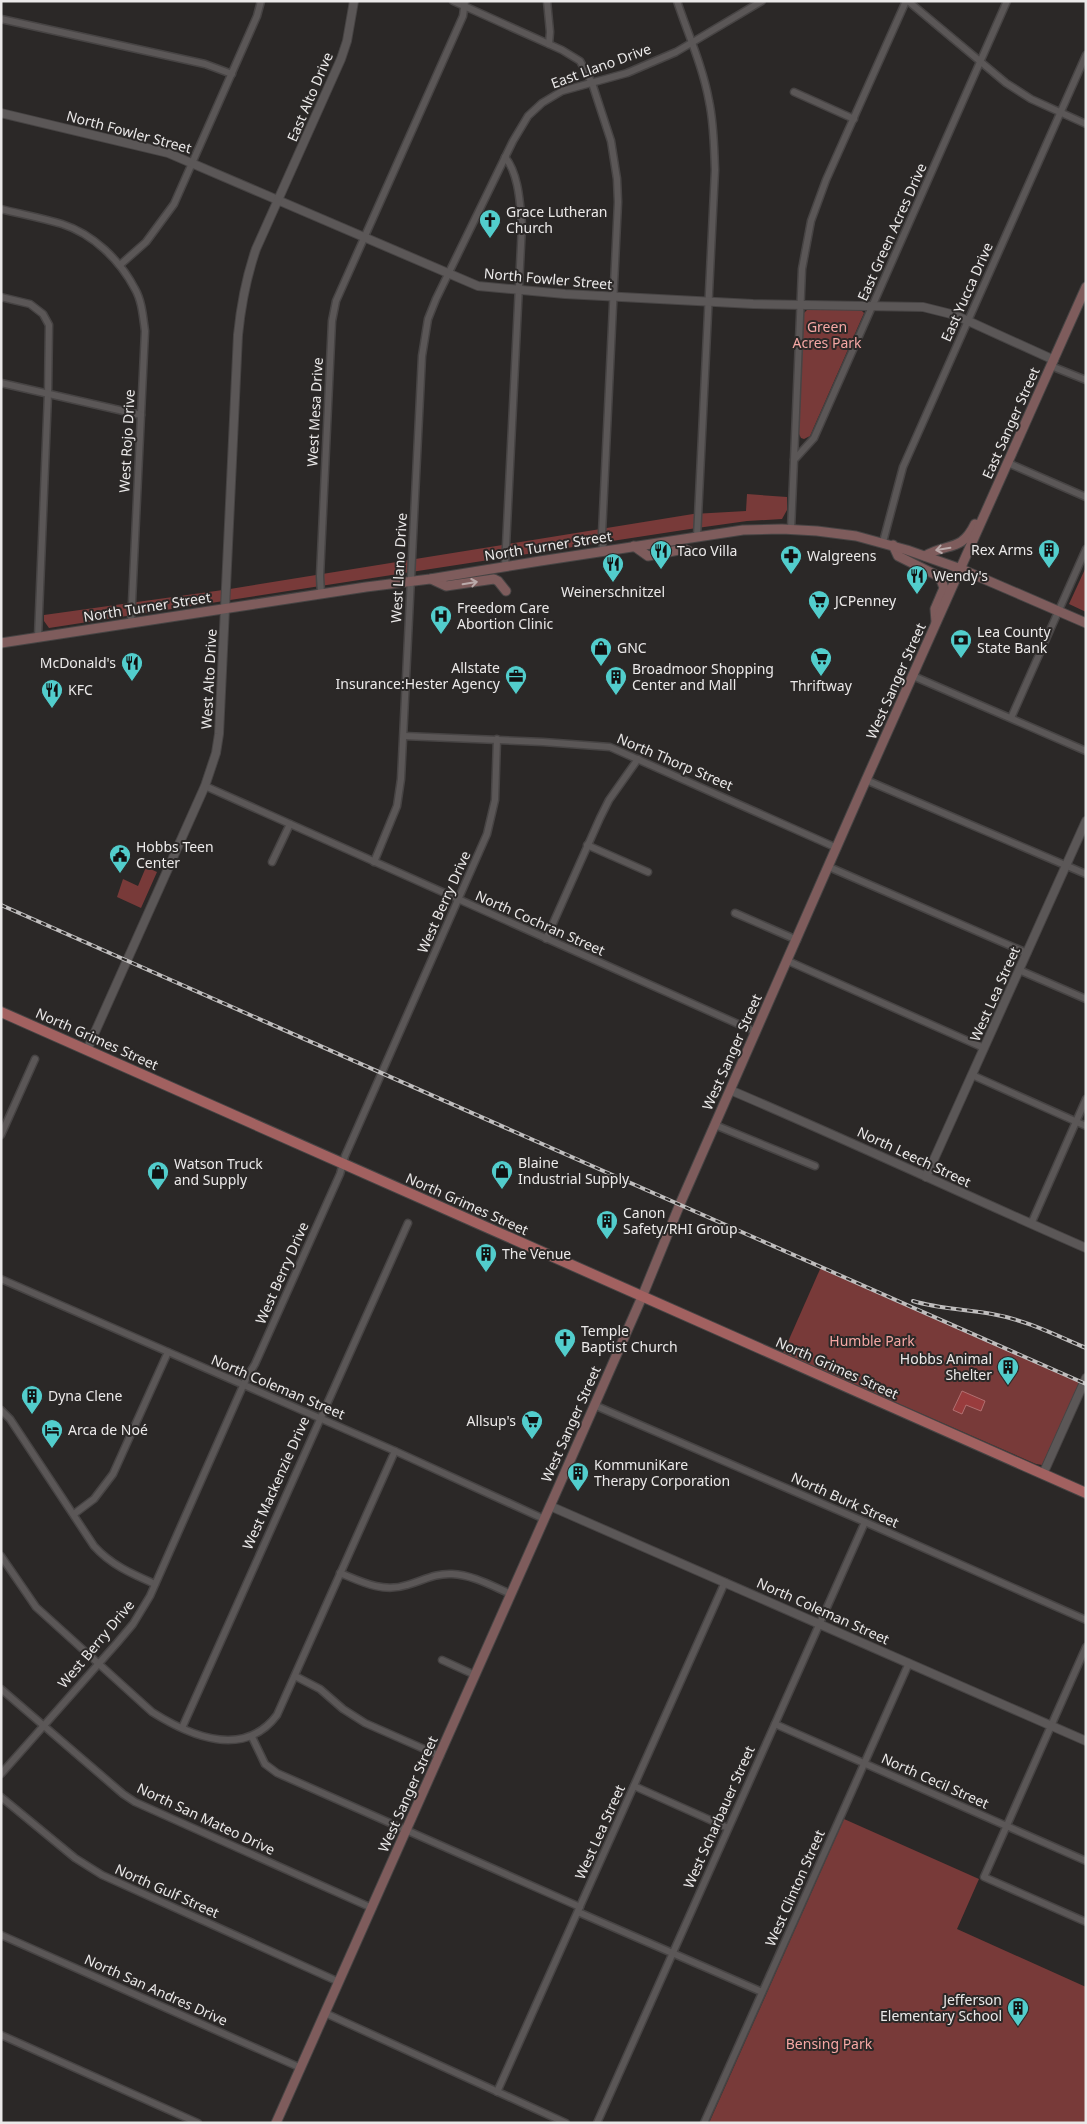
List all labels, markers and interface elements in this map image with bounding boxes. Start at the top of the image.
street label: East Llano Drive [548,39,654,92]
street label: East Alto Drive [282,49,337,144]
street label: North Fowler Street [65,106,194,157]
street label: East Green Acres Drive [853,160,931,304]
place label: Grace Lutheran Church [506,202,607,237]
church icon: Grace Lutheran Church [478,208,502,239]
street label: East Yucca Drive [936,239,997,344]
street label: North Fowler Street [483,263,613,294]
park label: Green Acres Park [793,317,862,352]
street label: West Mesa Drive [302,357,327,467]
street label: East Sanger Street [977,364,1044,482]
street label: West Rojo Drive [114,389,139,493]
street label: West Llano Drive [386,512,411,624]
street label: North Turner Street [483,526,613,565]
building icon: Rex Arms [1037,538,1061,569]
restaurant icon: Taco Villa [649,539,673,570]
place label: Rex Arms [971,540,1033,559]
place label: Taco Villa [677,541,737,560]
pharmacy icon: Walgreens [779,544,803,575]
one-way arrow [935,544,951,554]
place label: Walgreens [807,546,877,565]
restaurant icon: Weinerschnitzel [601,552,625,583]
restaurant icon: Wendy's [905,564,929,595]
place label: Wendy's [933,566,988,585]
one-way arrow [462,577,478,587]
place label: Weinerschnitzel [561,582,665,601]
street label: North Turner Street [82,587,212,626]
supermarket icon: JCPenney [807,589,831,620]
place label: JCPenney [833,591,897,610]
place label: Freedom Care Abortion Clinic [457,598,554,633]
hospital icon: Freedom Care Abortion Clinic [429,604,453,635]
street label: West Sanger Street [861,620,930,742]
place label: Lea County State Bank [977,622,1051,657]
street label: West Alto Drive [196,628,221,730]
bank icon: Lea County State Bank [949,628,973,659]
shop icon: GNC [589,636,613,667]
place label: GNC [617,638,647,657]
supermarket icon: Thriftway [809,646,833,677]
restaurant icon: McDonald's [120,651,144,682]
place label: McDonald's [40,653,116,672]
place label: Allstate Insurance:Hester Agency [336,658,501,693]
place label: Broadmoor Shopping Center and Mall [632,659,774,694]
office icon: Allstate Insurance:Hester Agency [504,664,528,695]
building icon: Broadmoor Shopping Center and Mall [604,665,628,696]
place label: Thriftway [790,676,853,695]
restaurant icon: KFC [40,678,64,709]
place label: KFC [68,680,93,699]
street label: North Thorp Street [614,729,736,795]
place label: Hobbs Teen Center [136,837,214,872]
public building icon: Hobbs Teen Center [108,843,132,874]
street label: West Berry Drive [412,848,475,956]
street label: North Cochran Street [473,885,608,960]
street label: West Lea Street [965,943,1024,1044]
street label: West Sanger Street [697,991,766,1113]
street label: North Grimes Street [33,1003,161,1074]
street label: North Leech Street [854,1122,974,1191]
place label: Blaine Industrial Supply [518,1153,630,1188]
place label: Watson Truck and Supply [174,1154,263,1189]
shop icon: Blaine Industrial Supply [490,1159,514,1190]
shop icon: Watson Truck and Supply [146,1160,170,1191]
street label: North Grimes Street [403,1168,531,1239]
place label: Canon Safety/RHI Group [623,1203,738,1238]
building icon: Canon Safety/RHI Group [595,1209,619,1240]
street label: West Berry Drive [250,1219,313,1327]
building icon: The Venue [474,1242,498,1273]
place label: The Venue [502,1244,571,1263]
place label: Temple Baptist Church [581,1321,678,1356]
church icon: Temple Baptist Church [553,1327,577,1358]
park label: Humble Park [829,1331,915,1350]
street label: North Grimes Street [773,1332,901,1403]
place label: Hobbs Animal Shelter [900,1349,992,1384]
street label: North Coleman Street [208,1350,348,1423]
building icon: Hobbs Animal Shelter [996,1355,1020,1386]
street label: West Sanger Street [536,1363,605,1485]
building icon: Dyna Clene [20,1384,44,1415]
place label: Dyna Clene [48,1386,123,1405]
supermarket icon: Allsup's [520,1409,544,1440]
place label: Allsup's [467,1411,516,1430]
street label: West Mackenzie Drive [238,1413,313,1552]
hotel icon: Arca de Noé [40,1418,64,1449]
place label: Arca de Noé [68,1420,148,1439]
place label: KommuniKare Therapy Corporation [594,1455,730,1490]
building icon: KommuniKare Therapy Corporation [566,1461,590,1492]
street label: North Burk Street [788,1467,902,1532]
street label: North Coleman Street [754,1573,893,1648]
street label: West Berry Drive [53,1595,138,1692]
street label: West Sanger Street [373,1733,442,1855]
street label: West Scharbauer Street [678,1742,759,1891]
street label: North Cecil Street [879,1748,992,1813]
street label: North San Mateo Drive [134,1778,278,1859]
street label: West Lea Street [570,1781,629,1882]
street label: West Clinton Street [760,1827,829,1949]
street label: North Gulf Street [112,1859,222,1922]
street label: North San Andres Drive [82,1949,231,2030]
place label: Jefferson Elementary School [880,1990,1002,2025]
building icon: Jefferson Elementary School [1006,1996,1030,2027]
park label: Bensing Park [786,2034,873,2053]

